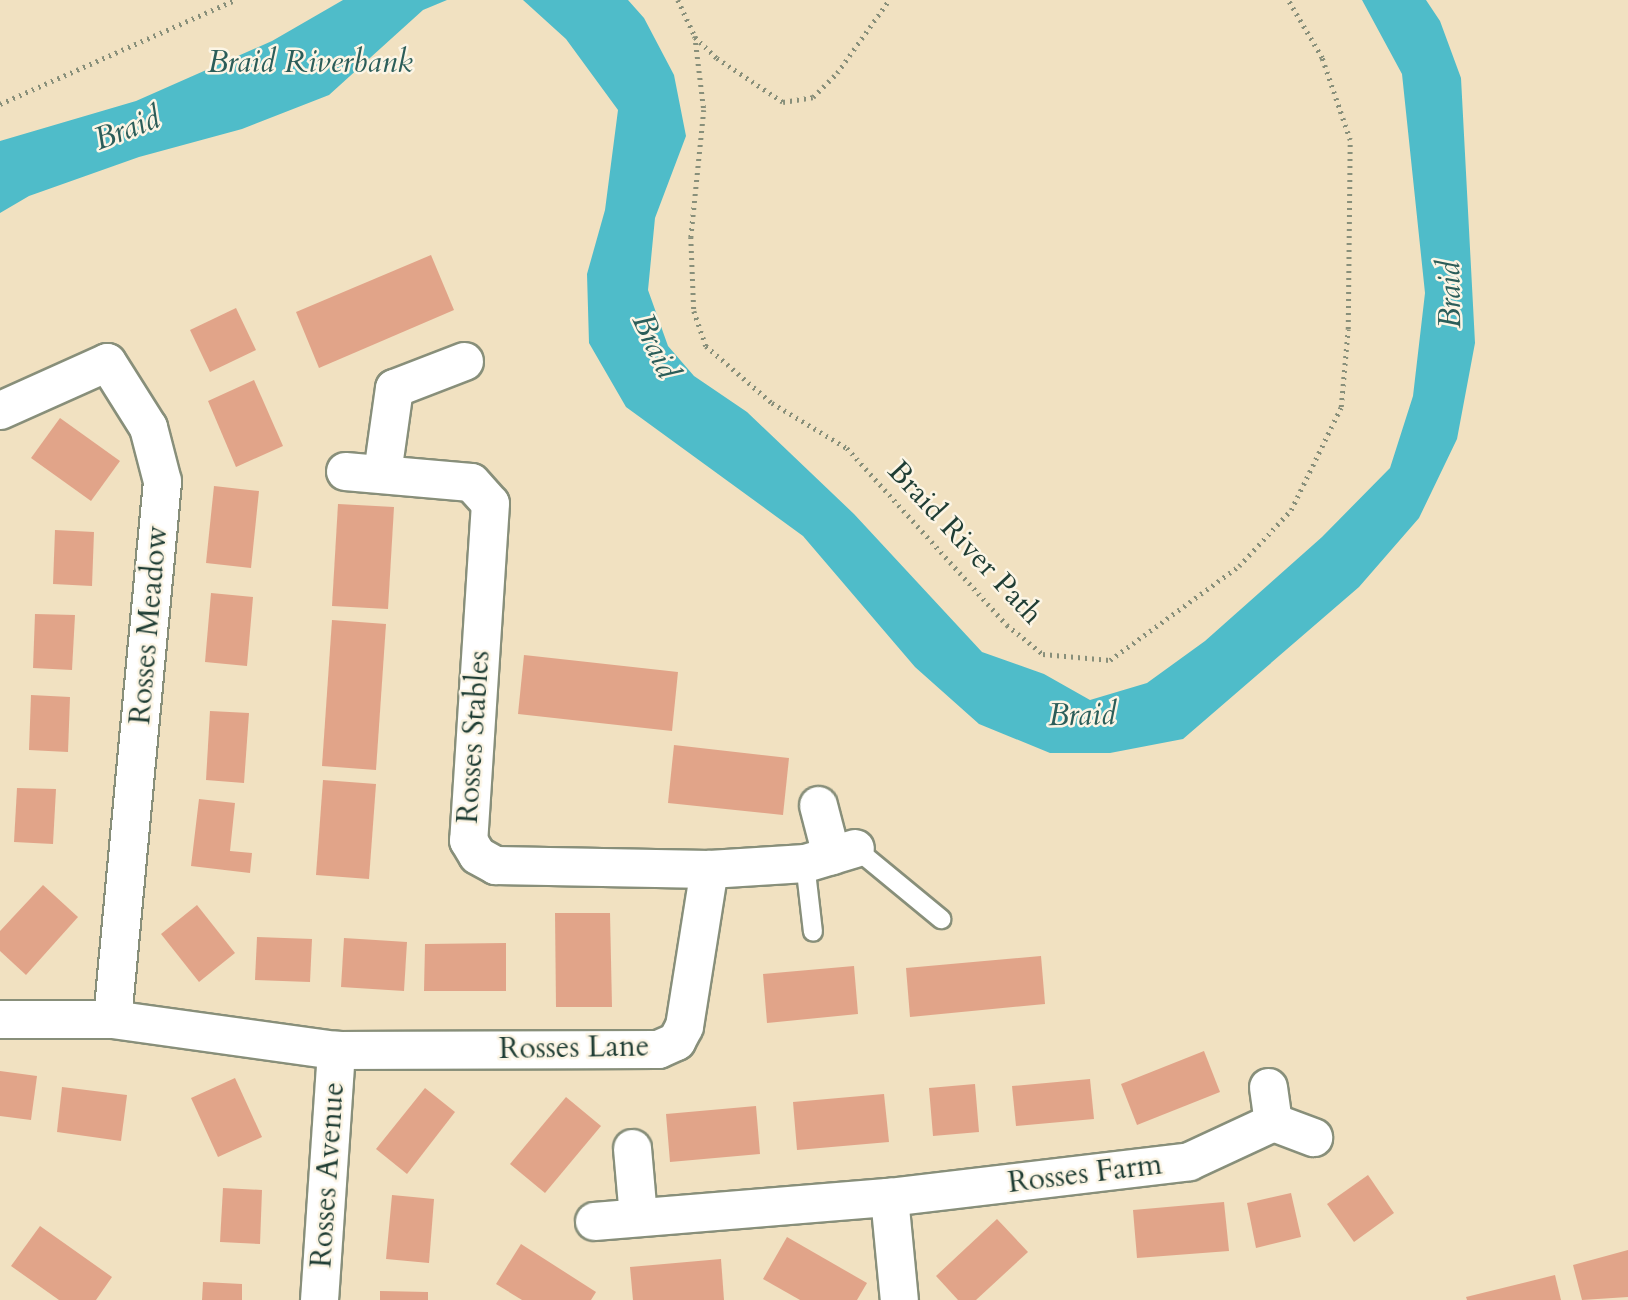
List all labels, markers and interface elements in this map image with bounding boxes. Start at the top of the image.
water label: Braid Riverbank [207,43,413,81]
water label: Braid [88,99,166,159]
water label: Braid [1430,261,1470,329]
water label: Braid [623,307,687,385]
street label: Braid River Path [880,454,1050,632]
street label: Rosses Meadow [122,524,176,726]
street label: Rosses Stables [450,649,498,825]
water label: Braid [1048,695,1116,735]
street label: Rosses Lane [498,1029,650,1067]
street label: Rosses Avenue [304,1081,352,1269]
street label: Rosses Farm [1006,1147,1164,1201]

